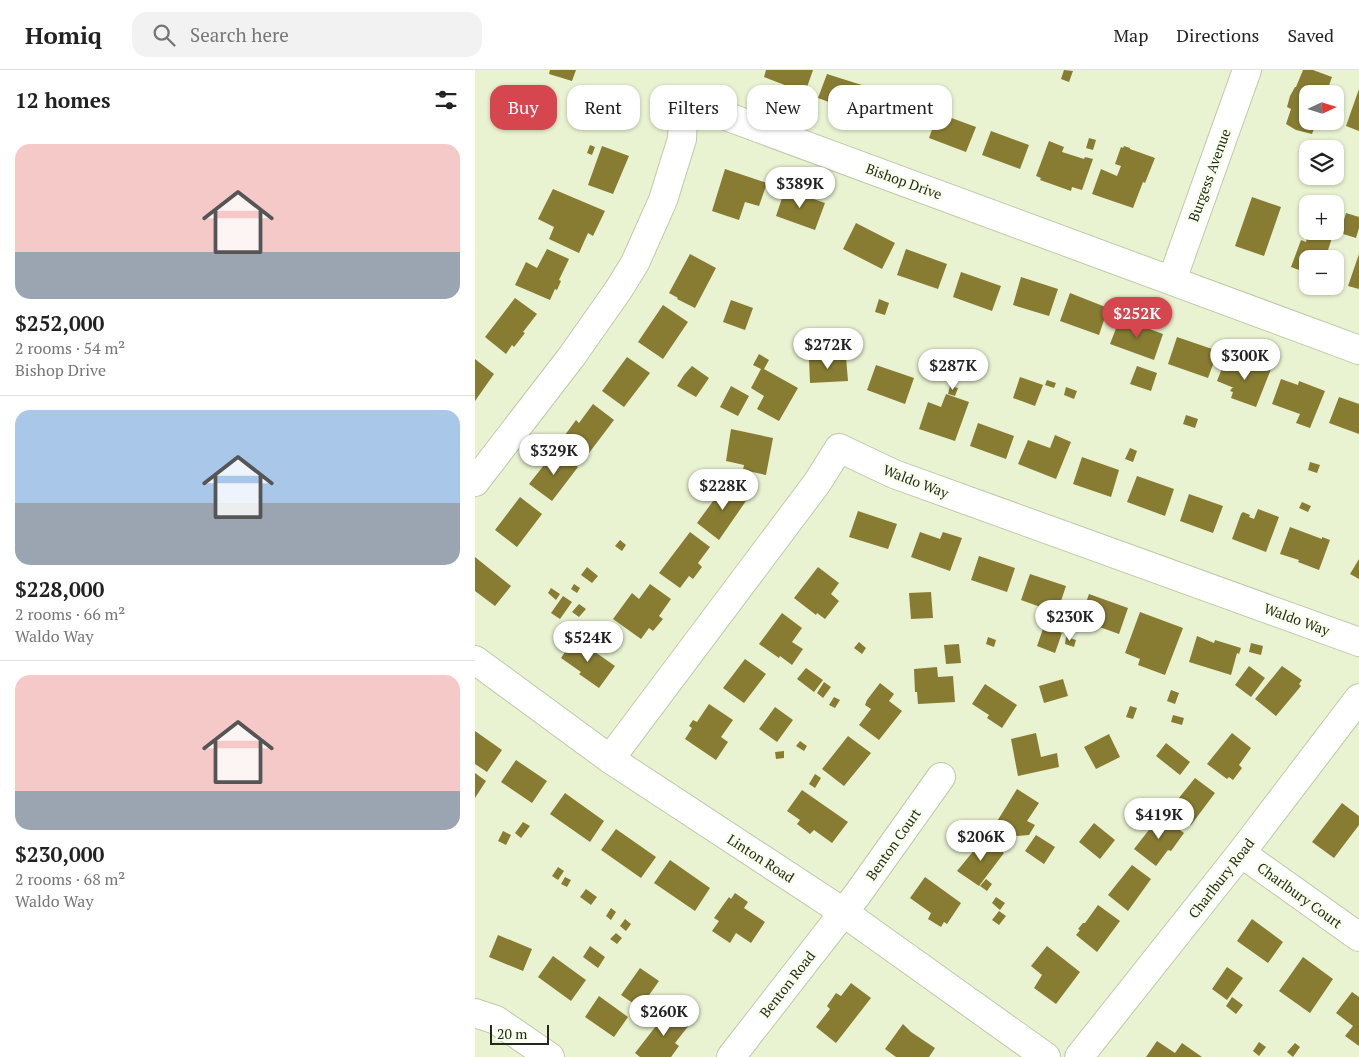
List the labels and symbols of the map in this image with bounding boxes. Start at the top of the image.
north arrow [1299,85,1344,130]
street label: Burgess Avenue [1183,126,1235,224]
street label: Bishop Drive [863,158,945,204]
pin: $389K [765,166,835,209]
pin: $252K [1102,296,1172,339]
pin: $272K [793,328,863,370]
pin: $300K [1210,338,1280,381]
pin: $287K [918,348,988,391]
pin: $329K [519,434,589,476]
street label: Waldo Way [881,460,952,503]
pin: $228K [688,468,758,511]
street label: Waldo Way [1261,598,1333,640]
pin: $230K [1035,600,1105,642]
pin: $524K [553,620,623,663]
pin: $419K [1124,798,1194,840]
street label: Benton Court [861,804,925,884]
pin: $206K [946,820,1016,862]
street label: Linton Road [724,829,798,887]
street label: Charlbury Road [1184,834,1258,922]
street label: Charlbury Court [1254,858,1347,933]
street label: Benton Road [755,947,819,1021]
pin: $260K [629,994,699,1037]
scale bar [490,1022,549,1045]

